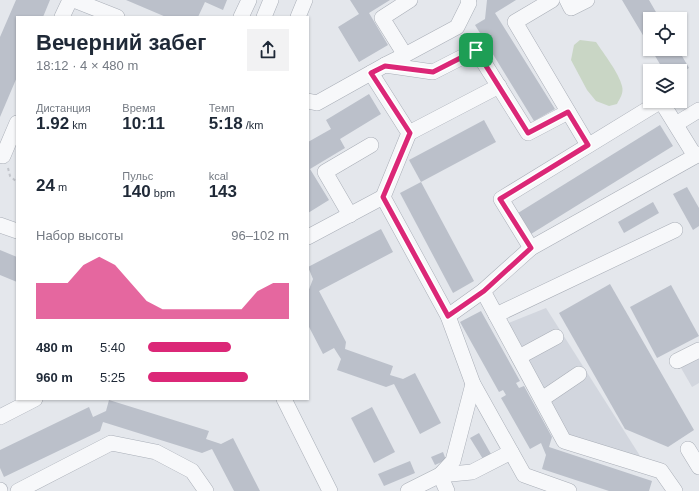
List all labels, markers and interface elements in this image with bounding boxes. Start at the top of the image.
map controls [643,12,687,108]
button: locate [643,12,687,56]
button: share [247,29,289,71]
text: Вечерний забег [36,30,206,55]
pin [459,33,493,67]
icon: arrive [465,39,487,61]
text: 18:12 · 4 × 480 m [36,58,138,73]
button: layers [643,64,687,108]
text: Дистанция [36,102,91,114]
text: Время [122,102,155,114]
text: Темп [209,102,234,114]
text: 1.92 [36,114,69,133]
text: 10:11 [122,114,165,133]
text: 5:18 [209,114,243,133]
text: km [69,119,87,131]
text: /km [243,119,263,131]
text: Пульс [122,170,153,182]
text: kcal [209,170,228,182]
text: 24 [36,176,55,195]
text: m [55,181,67,193]
text: 140 [122,182,151,201]
text: 143 [209,182,237,201]
text: bpm [151,187,175,199]
text: Набор высоты [36,228,123,243]
text: 96–102 m [231,228,289,243]
text: 480 m [36,340,73,355]
text: 5:40 [100,340,125,355]
text: 960 m [36,370,73,385]
text: 5:25 [100,370,125,385]

